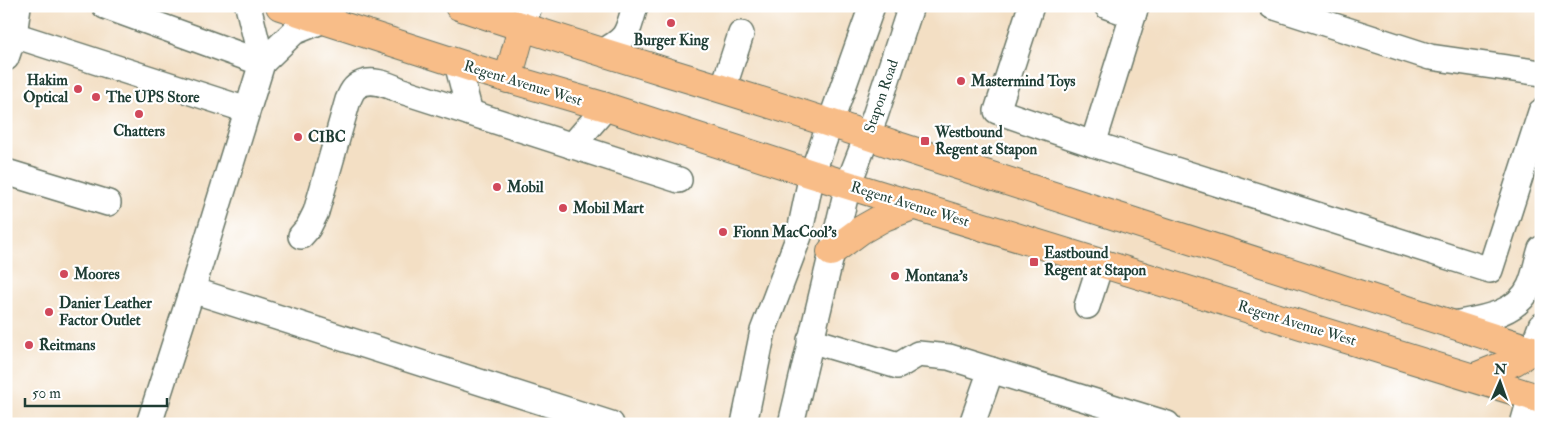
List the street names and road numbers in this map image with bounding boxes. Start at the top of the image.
street label: Regent Avenue West [461,56,585,111]
street label: Stapon Road [860,56,904,136]
street label: Regent Avenue West [848,177,972,232]
street label: Regent Avenue West [1235,296,1359,351]

